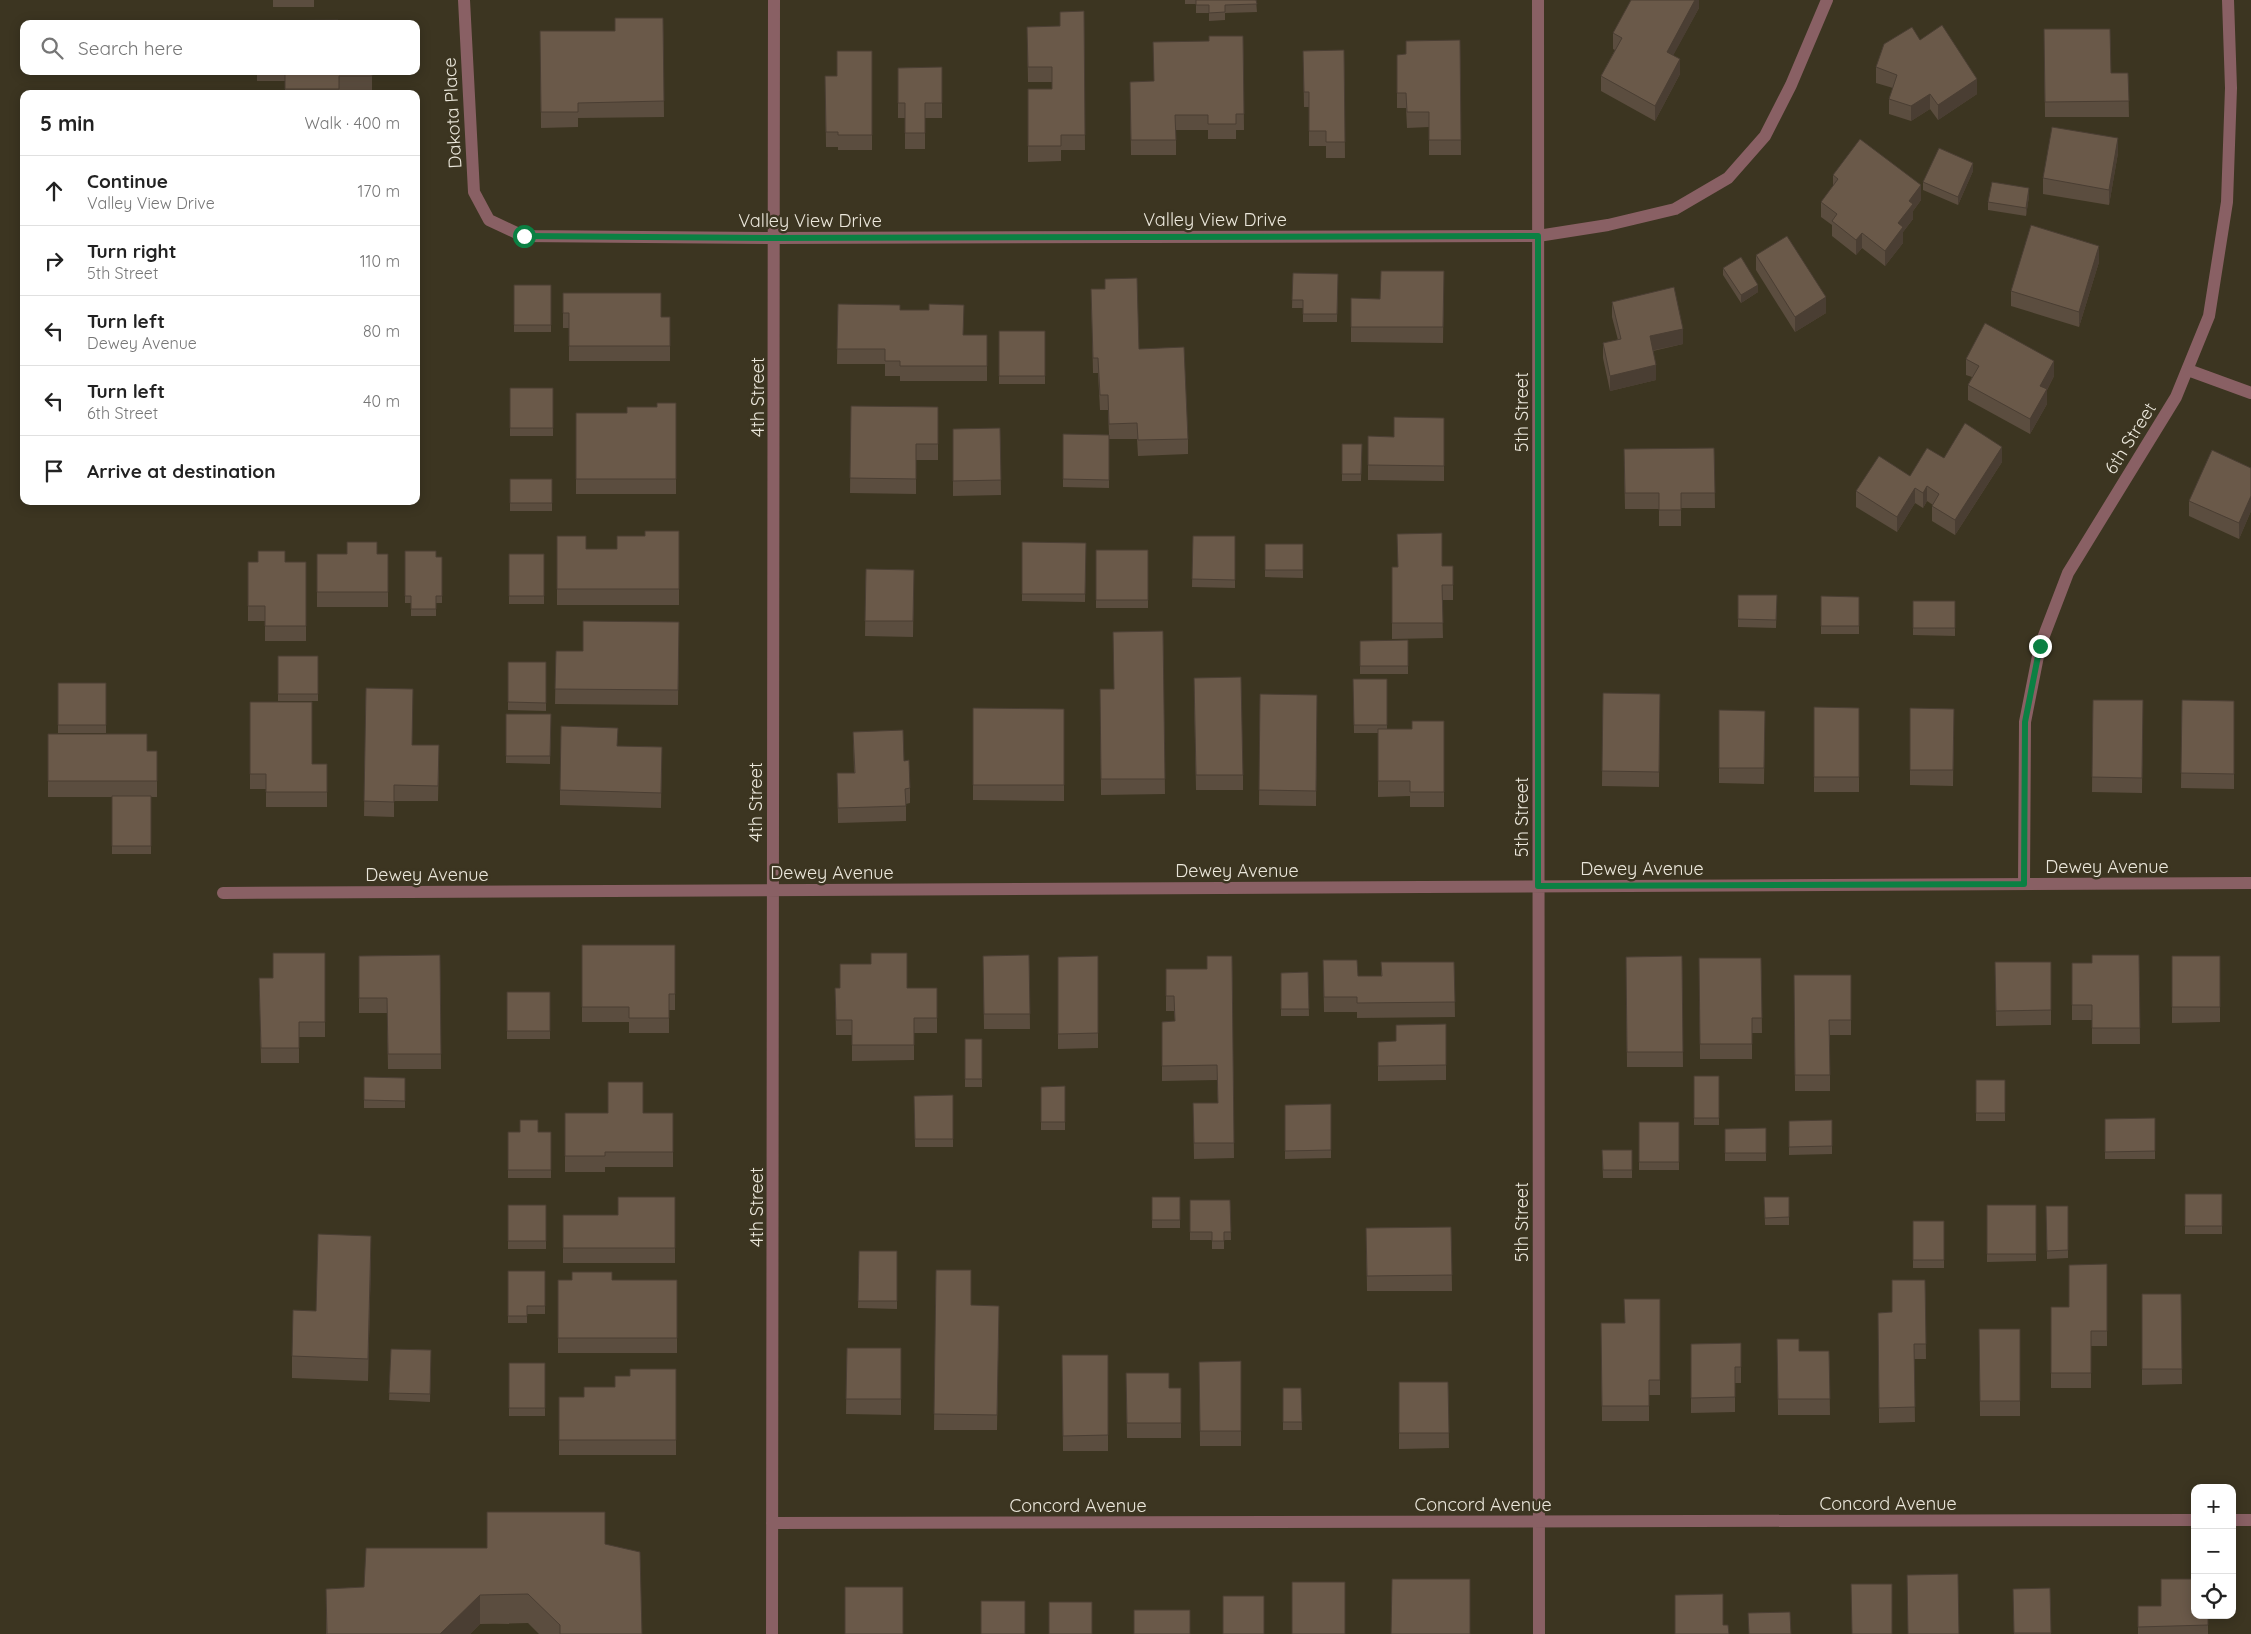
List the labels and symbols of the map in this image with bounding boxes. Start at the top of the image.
street label: Dakota Place [438,57,466,169]
street label: Valley View Drive [1143,208,1287,231]
street label: Valley View Drive [738,209,882,232]
route start [513,225,536,248]
street label: 4th Street [746,357,769,437]
street label: 5th Street [1510,372,1533,452]
street label: 6th Street [2099,398,2161,478]
route end [2029,635,2052,658]
street label: 4th Street [744,762,767,842]
street label: 5th Street [1510,777,1533,857]
street label: Dewey Avenue [2045,855,2169,878]
street label: Dewey Avenue [1580,857,1704,880]
street label: Dewey Avenue [1175,859,1299,882]
street label: Dewey Avenue [770,861,894,884]
street label: Dewey Avenue [365,863,489,886]
street label: 4th Street [745,1167,768,1247]
street label: 5th Street [1510,1182,1533,1262]
street label: Concord Avenue [1819,1492,1957,1515]
street label: Concord Avenue [1414,1493,1552,1516]
street label: Concord Avenue [1009,1494,1147,1517]

